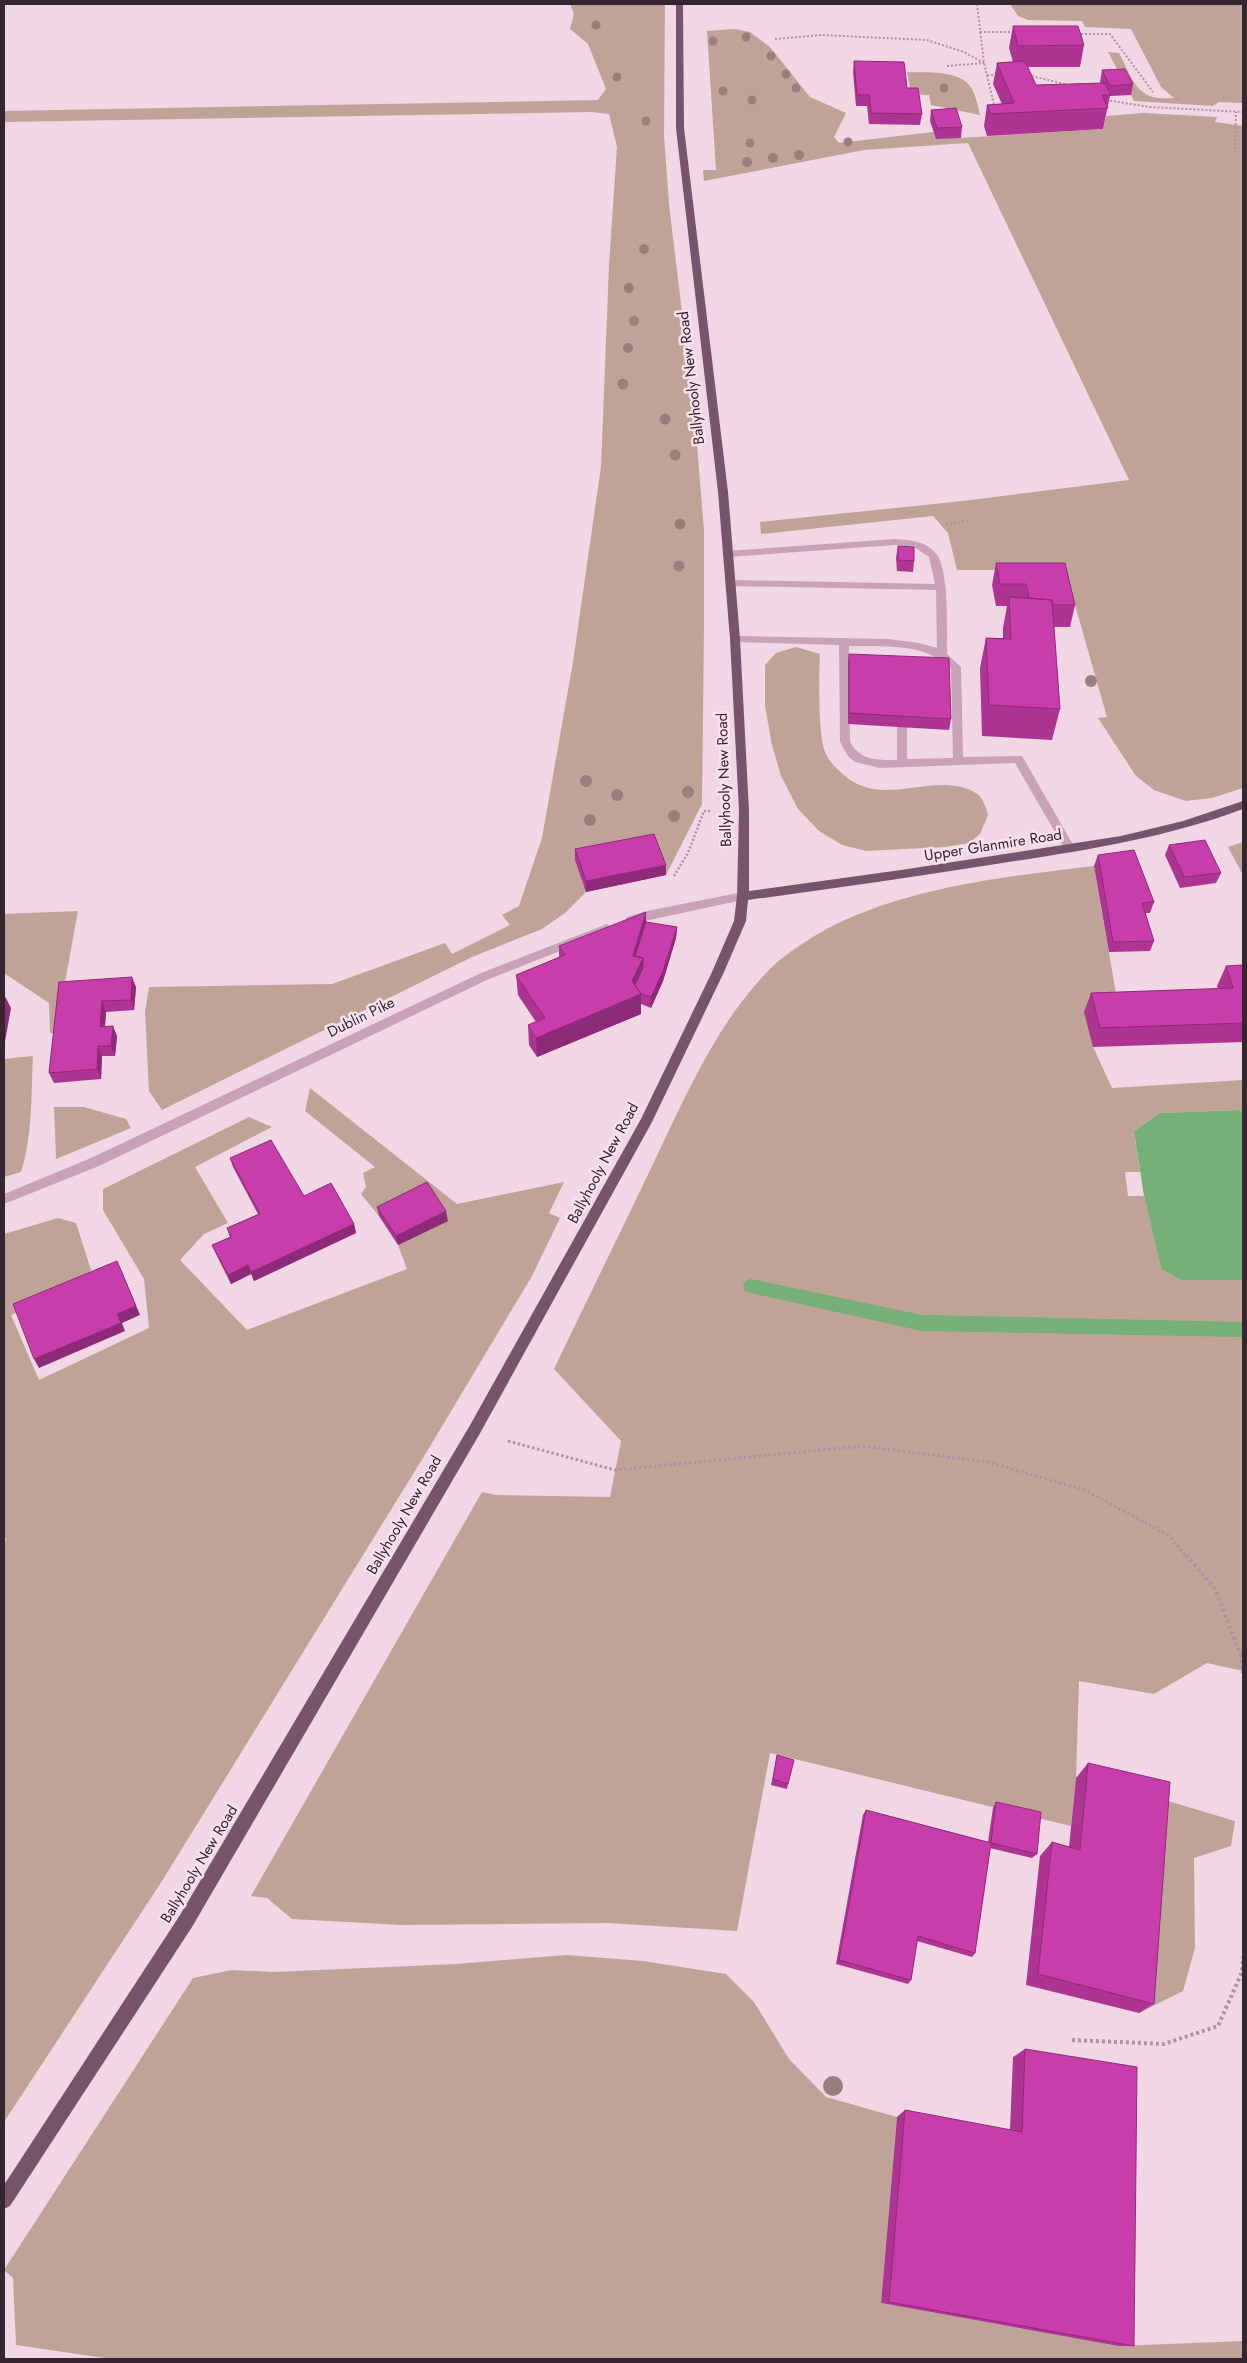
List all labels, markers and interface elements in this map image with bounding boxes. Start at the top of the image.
street label: Ballyhooly New Road [672,310,710,446]
street label: Ballyhooly New Road [711,713,737,847]
street label: Upper Glanmire Road [923,823,1063,867]
street label: Dublin Pike [324,991,399,1043]
street label: Ballyhooly New Road [562,1099,644,1227]
street label: Ballyhooly New Road [361,1451,447,1579]
street label: Ballyhooly New Road [155,1801,243,1927]

